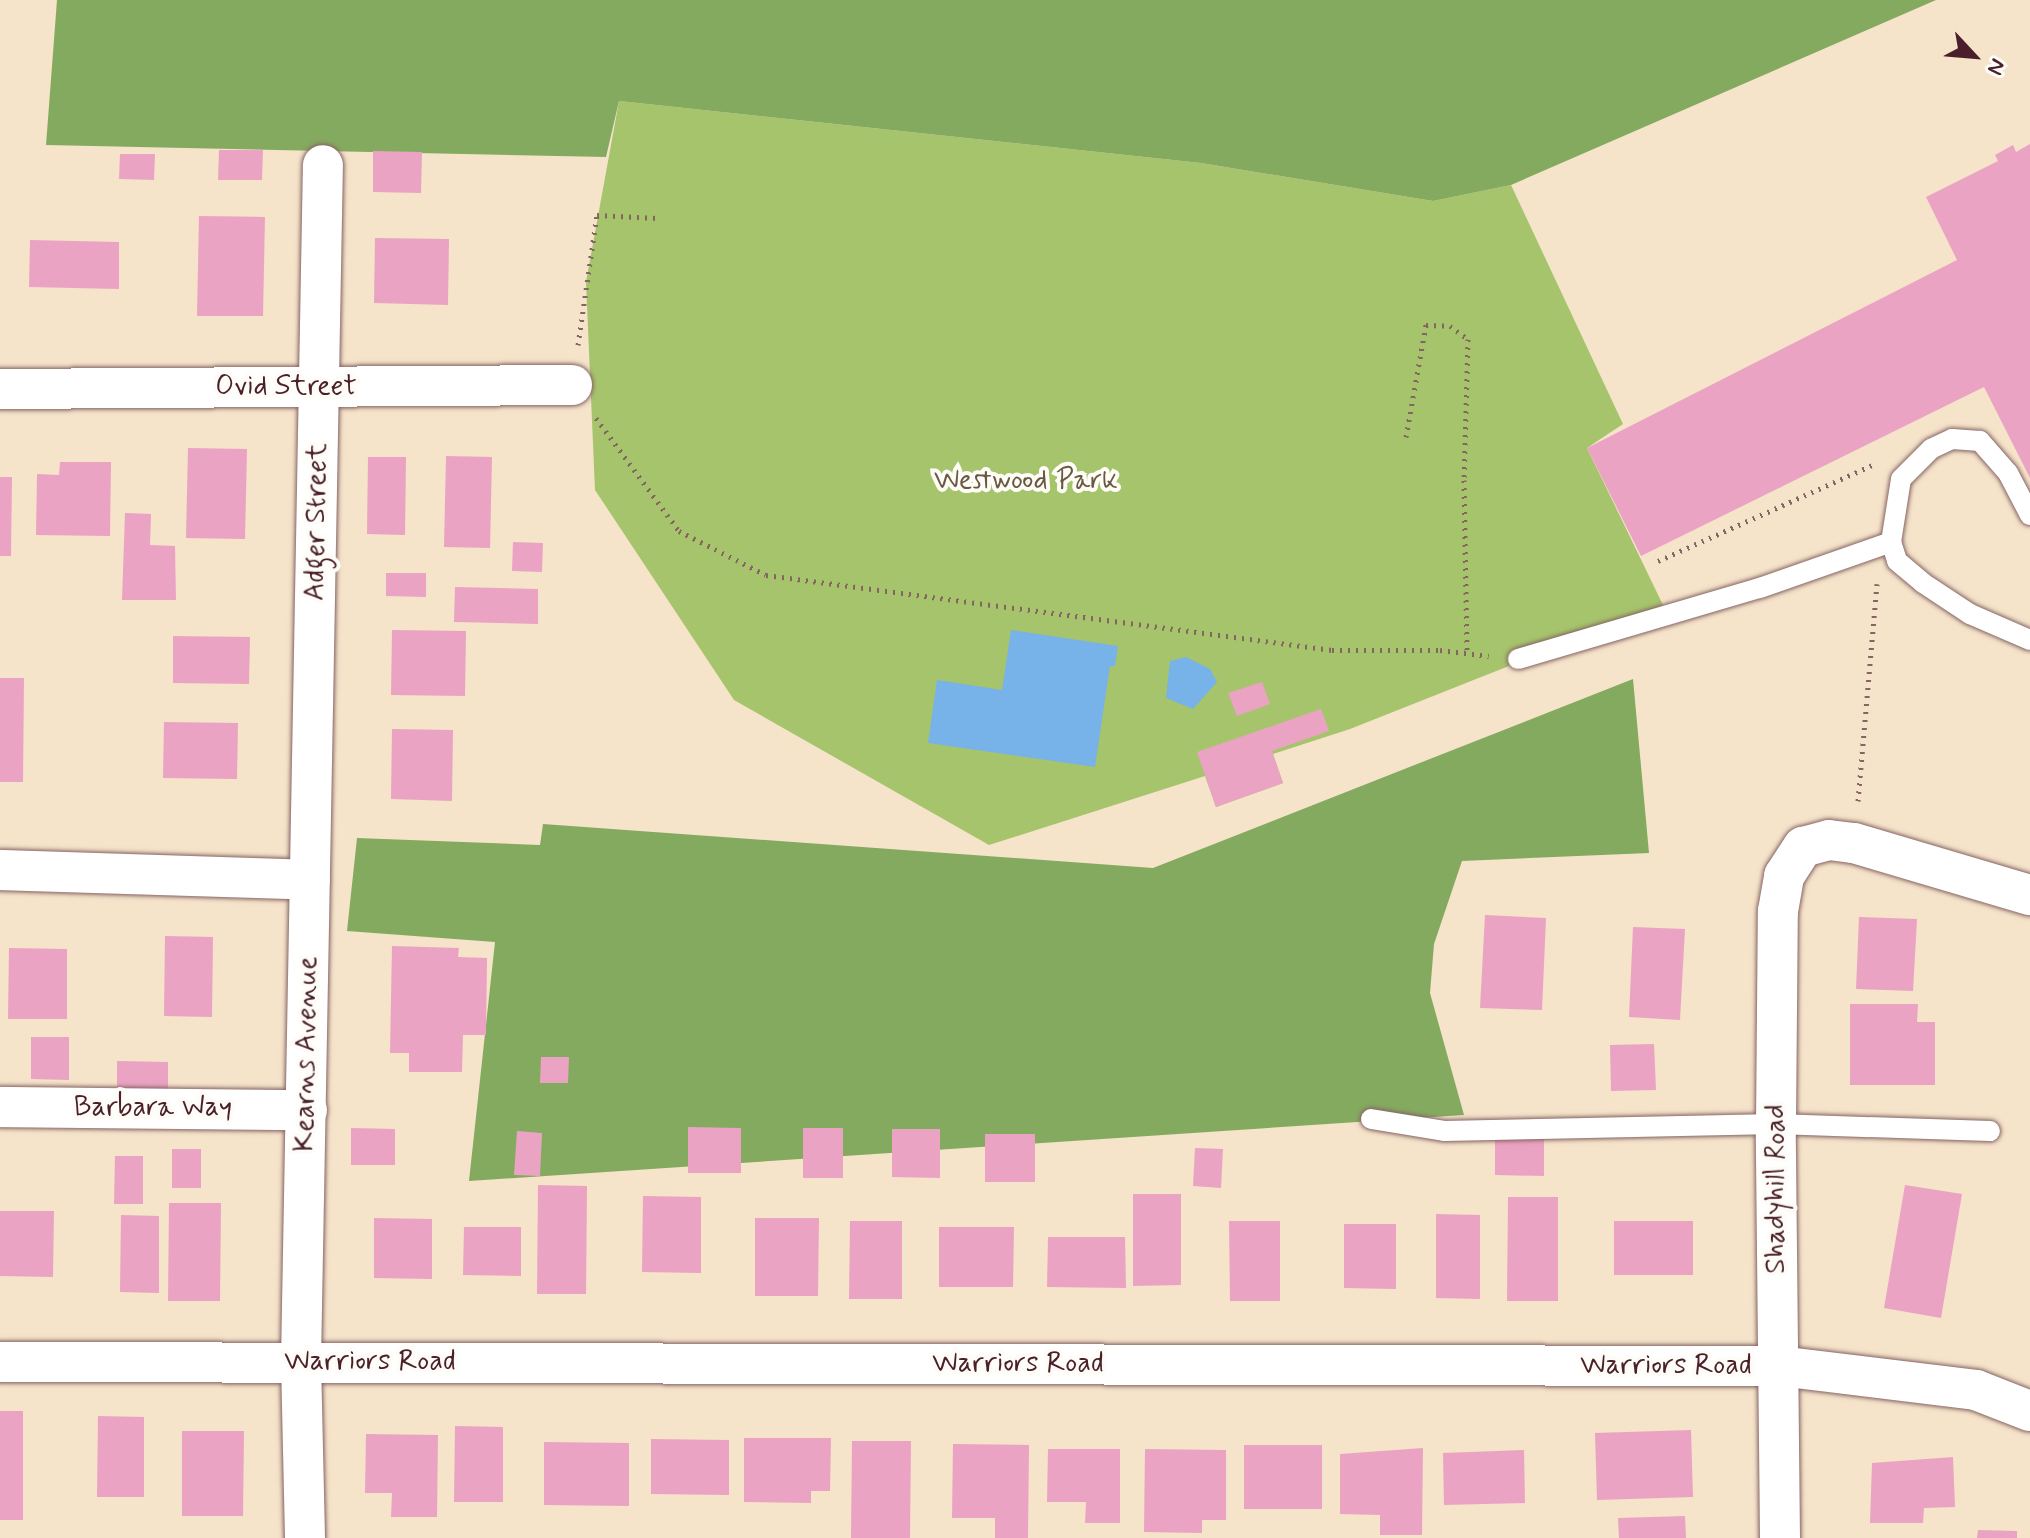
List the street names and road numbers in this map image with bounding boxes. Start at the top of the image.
street label: Ovid Street [216,370,356,404]
street label: Adger Street [299,443,335,601]
street label: Kearns Avenue [289,960,325,1148]
street label: Barbara Way [72,1091,234,1125]
street label: Shadyhill Road [1760,1104,1794,1274]
street label: Warriors Road [285,1345,455,1379]
street label: Warriors Road [933,1347,1103,1381]
street label: Warriors Road [1581,1349,1751,1383]

